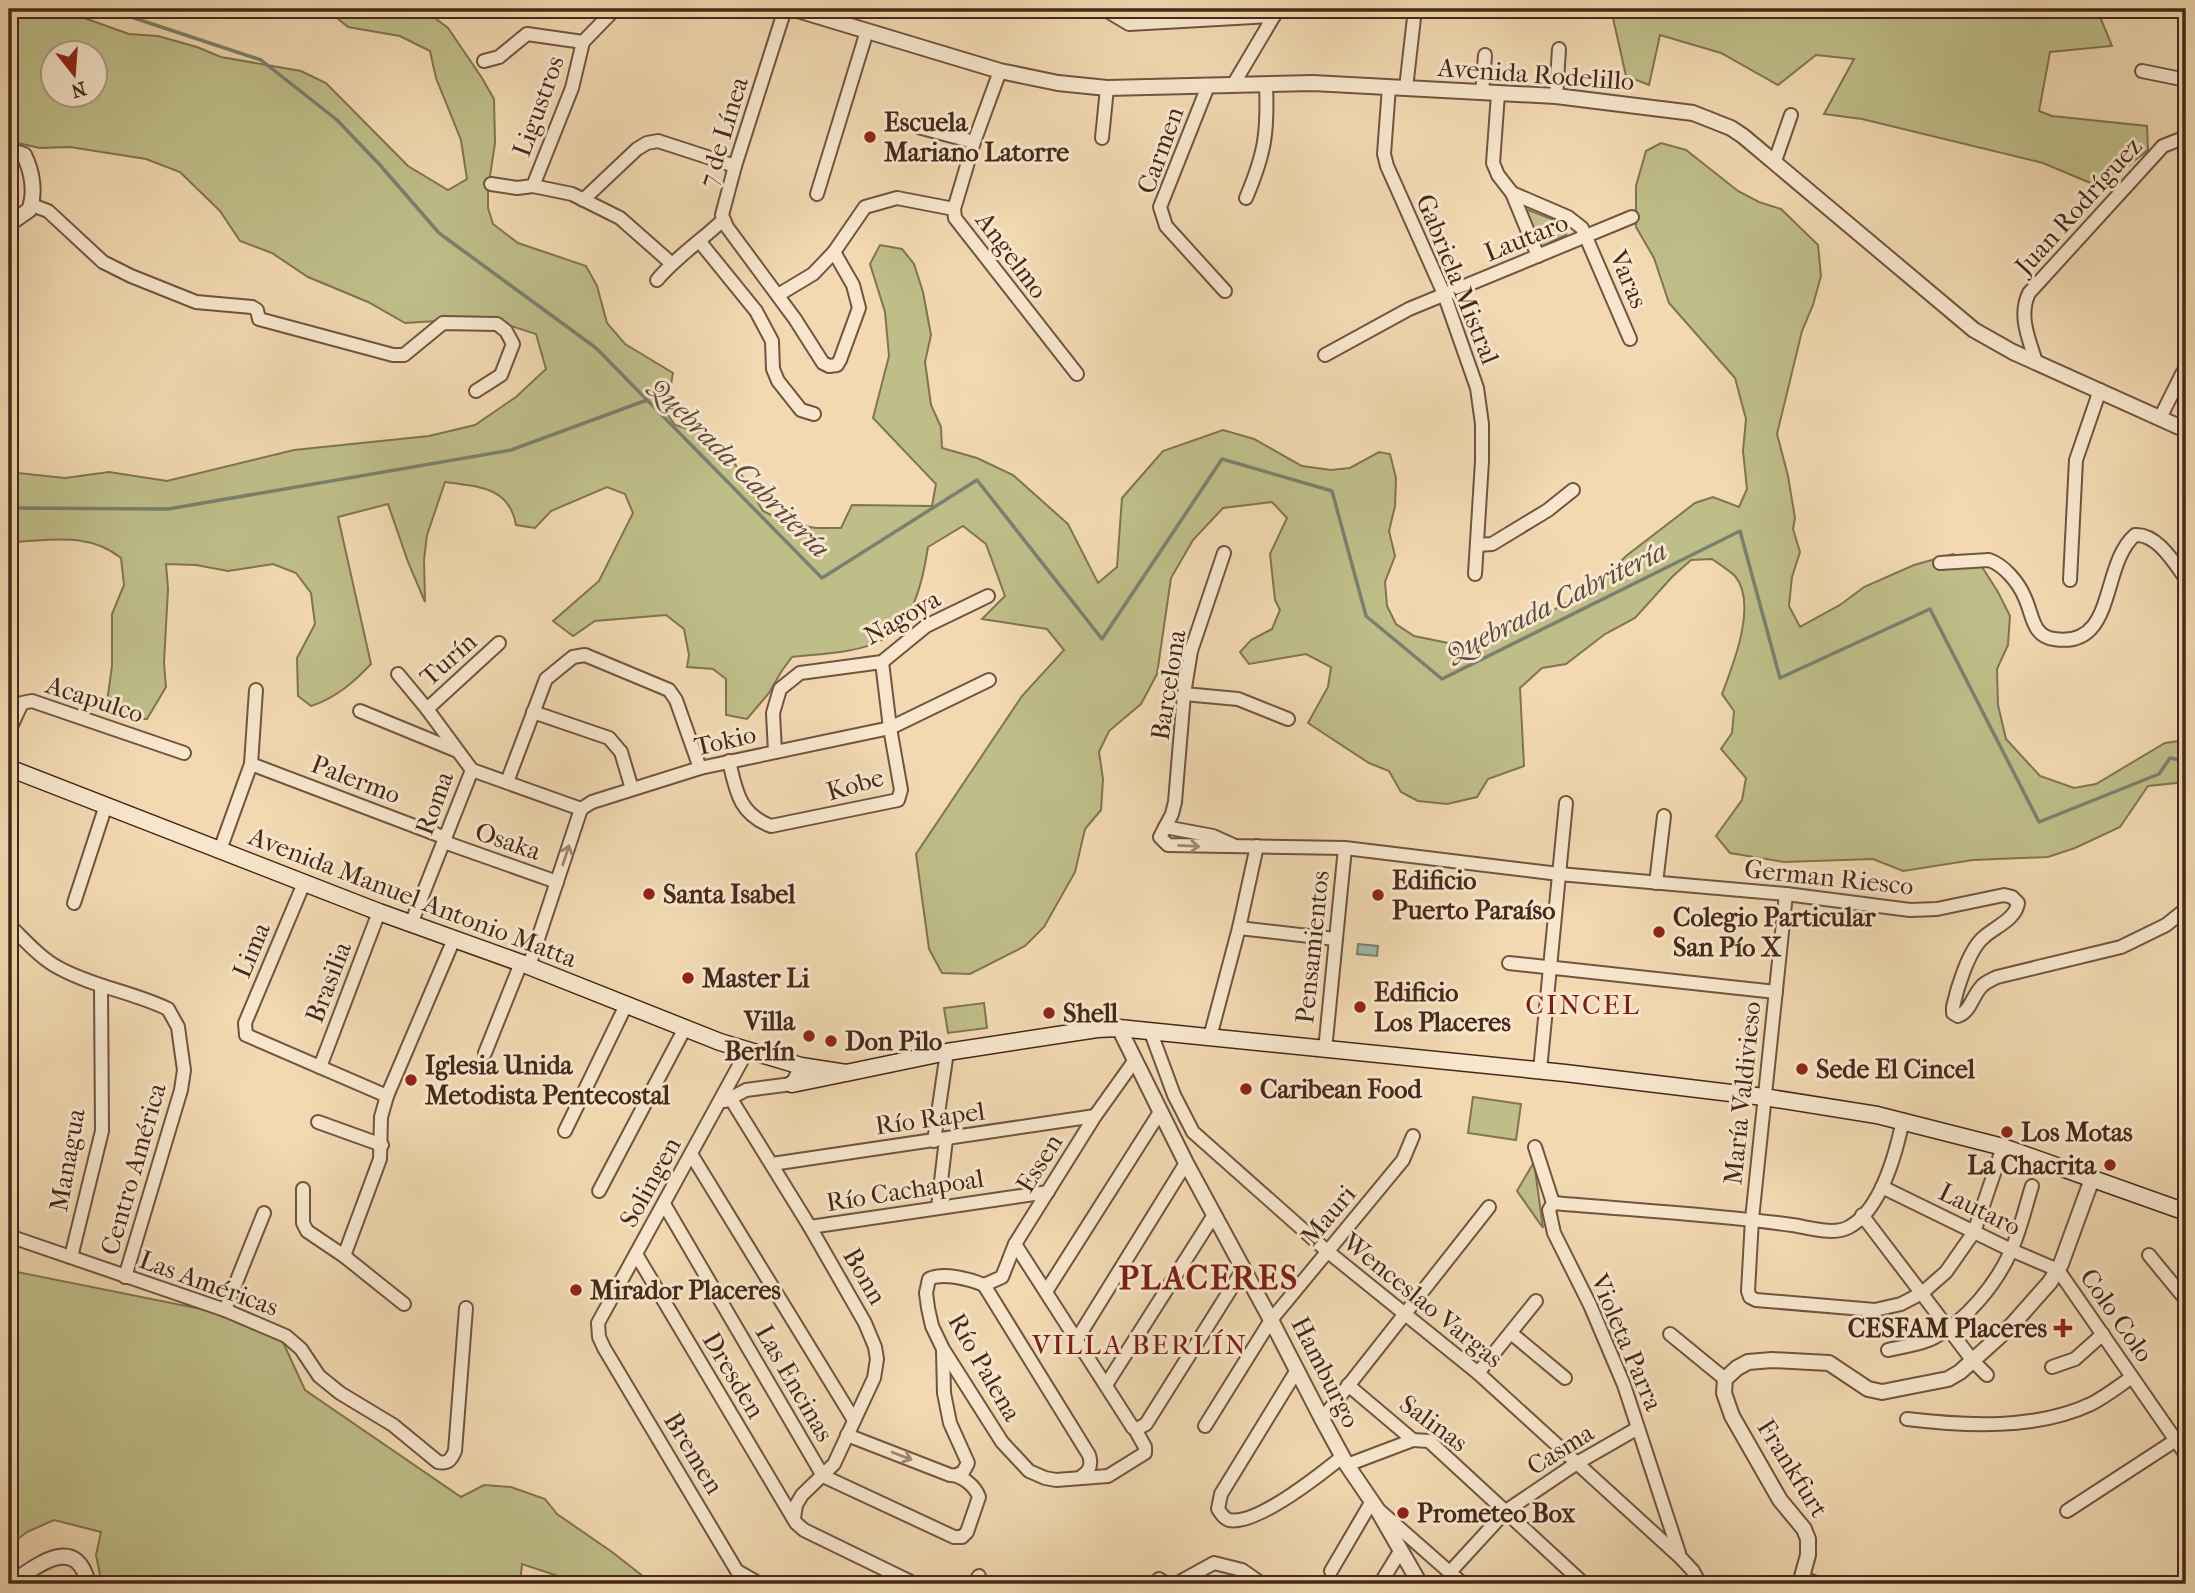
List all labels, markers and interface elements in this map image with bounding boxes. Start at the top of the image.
north arrow [38,38,108,108]
street label: Ligustros [506,52,571,161]
street label: Avenida Rodelillo [1436,52,1635,97]
street label: 7 de Línea [692,72,755,191]
text: N [68,77,89,102]
street label: Carmen [1131,103,1190,198]
place label: Escuela Mariano Latorre [884,107,1069,168]
marker: Escuela Mariano Latorre [862,129,878,145]
street label: Juan Rodríguez [2007,131,2148,283]
street label: Gabriela Mistral [1409,190,1506,369]
street label: Angelmo [968,205,1054,305]
street label: Lautaro [1480,207,1573,268]
street label: Varas [1602,245,1655,313]
water label: Quebrada Cabritería [642,370,837,564]
water label: Quebrada Cabritería [1440,534,1672,670]
street label: Nagoya [859,583,947,652]
street label: Turín [414,626,483,693]
street label: Barcelona [1144,627,1193,742]
street label: Acapulco [41,669,148,730]
street label: Tokio [691,718,759,763]
street label: Palermo [307,748,405,811]
street label: Kobe [823,762,887,807]
street label: Roma [409,766,461,839]
street label: Osaka [471,816,546,867]
street label: Avenida Manuel Antonio Matta [244,820,582,975]
one-way arrow [1178,839,1201,852]
one-way arrow [561,845,573,867]
street label: German Riesco [1743,853,1915,902]
place label: Edificio Puerto Paraíso [1392,865,1555,926]
street label: Pensamientos [1289,869,1336,1025]
place label: Santa Isabel [663,879,796,910]
marker: Santa Isabel [641,886,657,902]
marker: Edificio Puerto Paraíso [1370,887,1386,903]
place label: Colegio Particular San Pío X [1673,902,1876,963]
street label: Lima [226,917,277,982]
marker: Colegio Particular San Pío X [1651,924,1667,940]
street label: Brasilia [299,936,358,1027]
place label: Master Li [702,963,810,994]
marker: Master Li [680,970,696,986]
place label: Edificio Los Placeres [1374,977,1511,1038]
district label: CINCEL [1525,988,1641,1021]
place label: Shell [1063,998,1119,1029]
marker: Edificio Los Placeres [1352,999,1368,1015]
street label: María Valdivieso [1717,1000,1768,1186]
marker: Shell [1041,1005,1057,1021]
place label: Villa Berlín [724,1006,796,1067]
place label: Don Pilo [845,1026,942,1057]
marker: Villa Berlín [801,1028,817,1044]
marker: Don Pilo [823,1033,839,1049]
place label: Iglesia Unida Metodista Pentecostal [425,1050,671,1111]
place label: Sede El Cincel [1816,1054,1976,1085]
marker: Sede El Cincel [1794,1061,1810,1077]
marker: Iglesia Unida Metodista Pentecostal [403,1072,419,1088]
place label: Caribean Food [1260,1074,1422,1105]
street label: Centro América [94,1079,173,1259]
marker: Caribean Food [1238,1081,1254,1097]
street label: Río Rapel [873,1095,987,1142]
street label: Managua [43,1105,92,1214]
place label: Los Motas [2021,1117,2133,1148]
marker: Los Motas [1999,1124,2015,1140]
street label: Essen [1010,1128,1069,1198]
street label: Solingen [613,1132,688,1233]
place label: La Chacrita [1967,1150,2097,1181]
marker: La Chacrita [2102,1157,2118,1173]
street label: Río Cachapoal [824,1163,986,1218]
street label: Lautaro [1934,1176,2026,1243]
street label: Mauri [1294,1179,1363,1252]
street label: Wenceslao Vargas [1336,1226,1509,1374]
street label: Bonn [836,1242,893,1310]
street label: Las Américas [135,1244,283,1323]
district label: PLACERES [1119,1259,1299,1298]
street label: Colo Colo [2073,1263,2160,1368]
street label: Violeta Parra [1583,1268,1670,1416]
place label: Mirador Placeres [590,1275,781,1306]
marker: Mirador Placeres [568,1282,584,1298]
street label: Río Palena [941,1308,1028,1428]
street label: Hamburgo [1284,1312,1367,1433]
place label: CESFAM Placeres [1848,1313,2047,1344]
marker: CESFAM Placeres [2053,1318,2073,1338]
street label: Las Encinas [749,1319,840,1447]
street label: Dresden [696,1326,771,1424]
district label: VILLA BERLÍN [1031,1328,1248,1361]
street label: Salinas [1393,1388,1474,1459]
street label: Bremen [657,1407,730,1500]
street label: Frankfurt [1750,1414,1835,1524]
street label: Casma [1521,1416,1600,1482]
one-way arrow [890,1451,912,1464]
place label: Prometeo Box [1417,1498,1575,1529]
marker: Prometeo Box [1395,1505,1411,1521]

